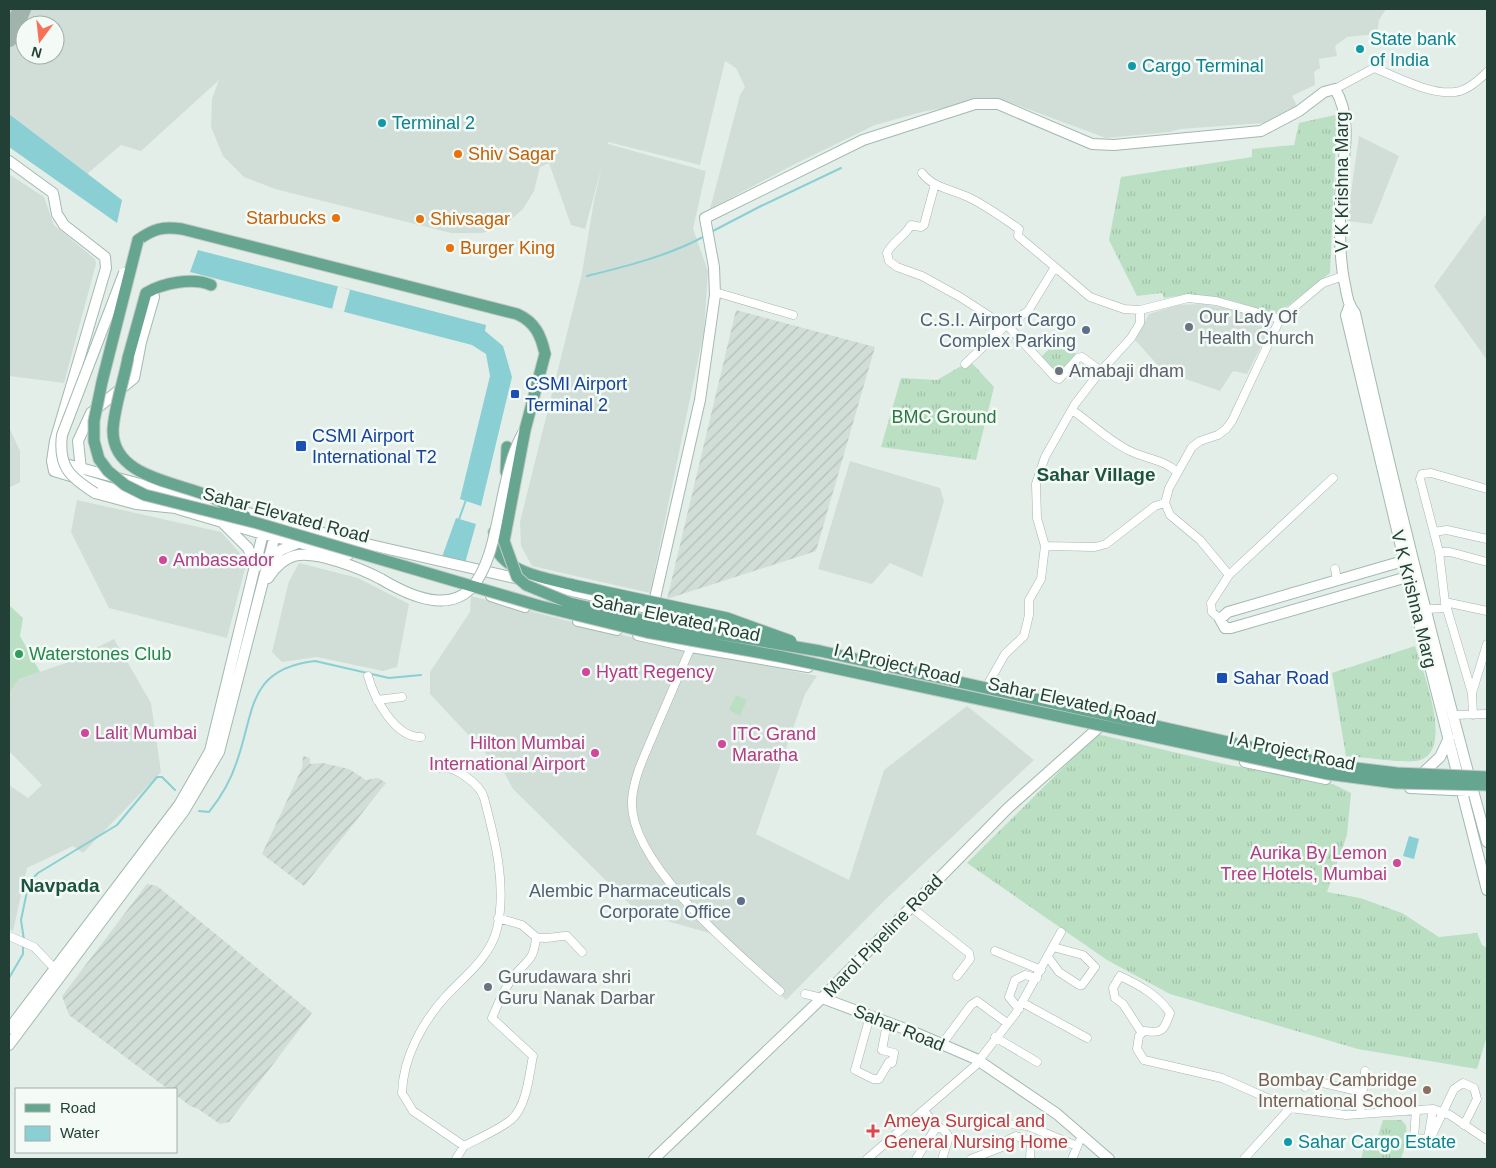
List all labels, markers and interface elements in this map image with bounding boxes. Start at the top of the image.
north arrow [15,15,65,65]
place label: State bank of India [1370,29,1457,70]
marker: State bank of India [1354,43,1366,55]
text: N [30,44,44,62]
place label: Cargo Terminal [1142,56,1264,76]
marker: Cargo Terminal [1126,60,1138,72]
street label: V K Krishna Marg [1332,111,1352,253]
place label: Terminal 2 [392,113,475,133]
marker: Terminal 2 [376,117,388,129]
place label: Shiv Sagar [468,144,556,164]
marker: Shiv Sagar [452,148,464,160]
place label: Starbucks [246,208,326,228]
place label: Shivsagar [430,209,510,229]
marker: Starbucks [330,212,342,224]
marker: Shivsagar [414,213,426,225]
place label: Burger King [460,238,555,258]
marker: Burger King [444,242,456,254]
place label: Our Lady Of Health Church [1199,307,1314,348]
place label: C.S.I. Airport Cargo Complex Parking [920,310,1076,351]
marker: Our Lady Of Health Church [1183,321,1195,333]
marker: C.S.I. Airport Cargo Complex Parking [1080,324,1092,336]
place label: Amabaji dham [1069,361,1184,381]
marker: Amabaji dham [1053,365,1065,377]
place label: CSMI Airport Terminal 2 [525,374,627,415]
marker: CSMI Airport Terminal 2 [509,388,521,400]
park label: BMC Ground [891,407,997,427]
place label: CSMI Airport International T2 [312,426,437,467]
marker: CSMI Airport International T2 [294,439,308,453]
district label: Sahar Village [1037,464,1156,485]
street label: Sahar Elevated Road [201,483,371,547]
street label: V K Krishna Marg [1387,528,1441,670]
place label: Ambassador [173,550,274,570]
marker: Ambassador [157,554,169,566]
street label: Sahar Elevated Road [590,590,762,646]
street label: I A Project Road [832,640,962,688]
place label: Waterstones Club [29,644,171,664]
marker: Waterstones Club [13,648,25,660]
place label: Hyatt Regency [596,662,714,682]
marker: Hyatt Regency [580,666,592,678]
place label: Sahar Road [1233,668,1329,688]
marker: Sahar Road [1215,671,1229,685]
street label: Sahar Elevated Road [986,673,1158,729]
place label: Lalit Mumbai [95,723,197,743]
place label: ITC Grand Maratha [732,724,816,765]
marker: Lalit Mumbai [79,727,91,739]
street label: I A Project Road [1227,728,1357,774]
place label: Hilton Mumbai International Airport [429,733,585,774]
marker: ITC Grand Maratha [716,738,728,750]
marker: Hilton Mumbai International Airport [589,747,601,759]
place label: Aurika By Lemon Tree Hotels, Mumbai [1221,843,1387,884]
marker: Aurika By Lemon Tree Hotels, Mumbai [1391,857,1403,869]
street label: Marol Pipeline Road [820,871,946,1001]
district label: Navpada [20,875,100,896]
place label: Alembic Pharmaceuticals Corporate Office [529,881,731,922]
marker: Alembic Pharmaceuticals Corporate Office [735,895,747,907]
place label: Gurudawara shri Guru Nanak Darbar [498,967,655,1008]
marker: Gurudawara shri Guru Nanak Darbar [482,981,494,993]
street label: Sahar Road [851,1001,947,1055]
place label: Bombay Cambridge International School [1258,1070,1417,1111]
marker: Bombay Cambridge International School [1421,1084,1433,1096]
legend [15,1088,178,1153]
text: Road [60,1099,96,1116]
place label: Ameya Surgical and General Nursing Home [884,1111,1068,1152]
text: Water [60,1124,99,1141]
marker: Ameya Surgical and General Nursing Home [866,1124,880,1138]
place label: Sahar Cargo Estate [1298,1132,1456,1152]
marker: Sahar Cargo Estate [1282,1136,1294,1148]

